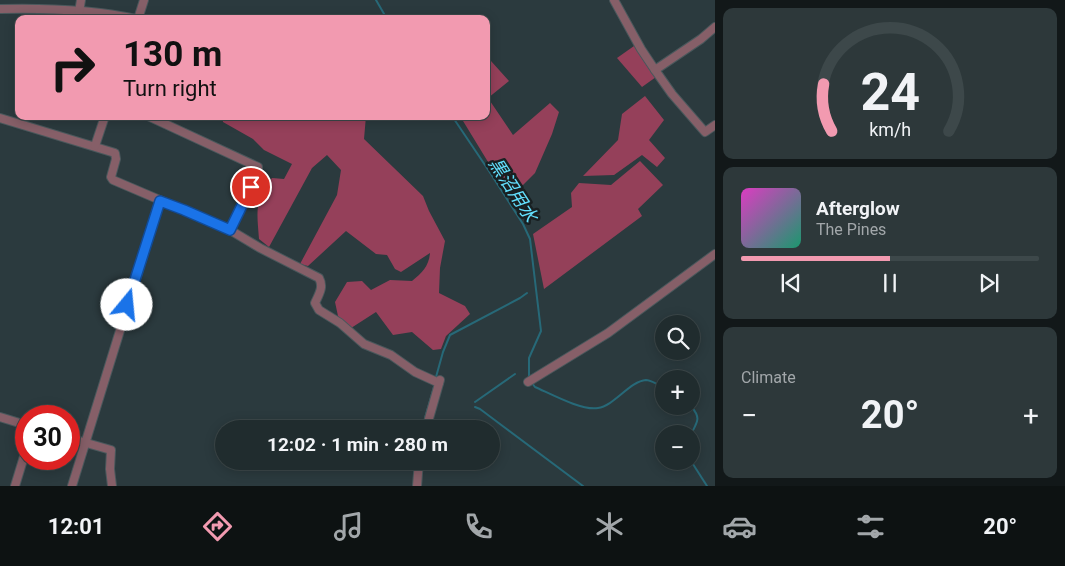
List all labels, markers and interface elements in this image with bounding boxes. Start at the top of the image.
text: 130 m [123,34,222,75]
icon: right [40,35,105,100]
text: 24 [860,62,920,123]
text: Turn right [123,76,217,101]
text: km/h [869,119,911,140]
water label: 黒沼用水 [485,154,543,227]
pin [230,166,272,208]
icon: arrive [237,173,265,201]
text: Afterglow [816,197,900,220]
text: The Pines [816,220,886,239]
icon: previous [777,269,805,297]
icon: pause [876,269,904,297]
icon: next [975,269,1003,297]
position arrow [100,278,152,330]
map controls [655,315,700,470]
button: search [655,315,700,360]
text: Climate [741,368,796,387]
button: + [655,370,700,415]
text: 20° [861,393,919,437]
text: − [741,399,757,432]
text: + [1023,399,1039,432]
speed limit sign: 30 [15,405,80,470]
button: − [655,425,700,470]
text: 12:02 · 1 min · 280 m [267,433,448,456]
icon: directions [200,509,235,544]
icon: music [331,509,366,544]
icon: phone [461,509,496,544]
icon: climate [592,509,627,544]
icon: car [722,509,757,544]
icon: filters [853,509,888,544]
text: 12:01 [48,514,104,539]
text: 20° [983,514,1017,539]

